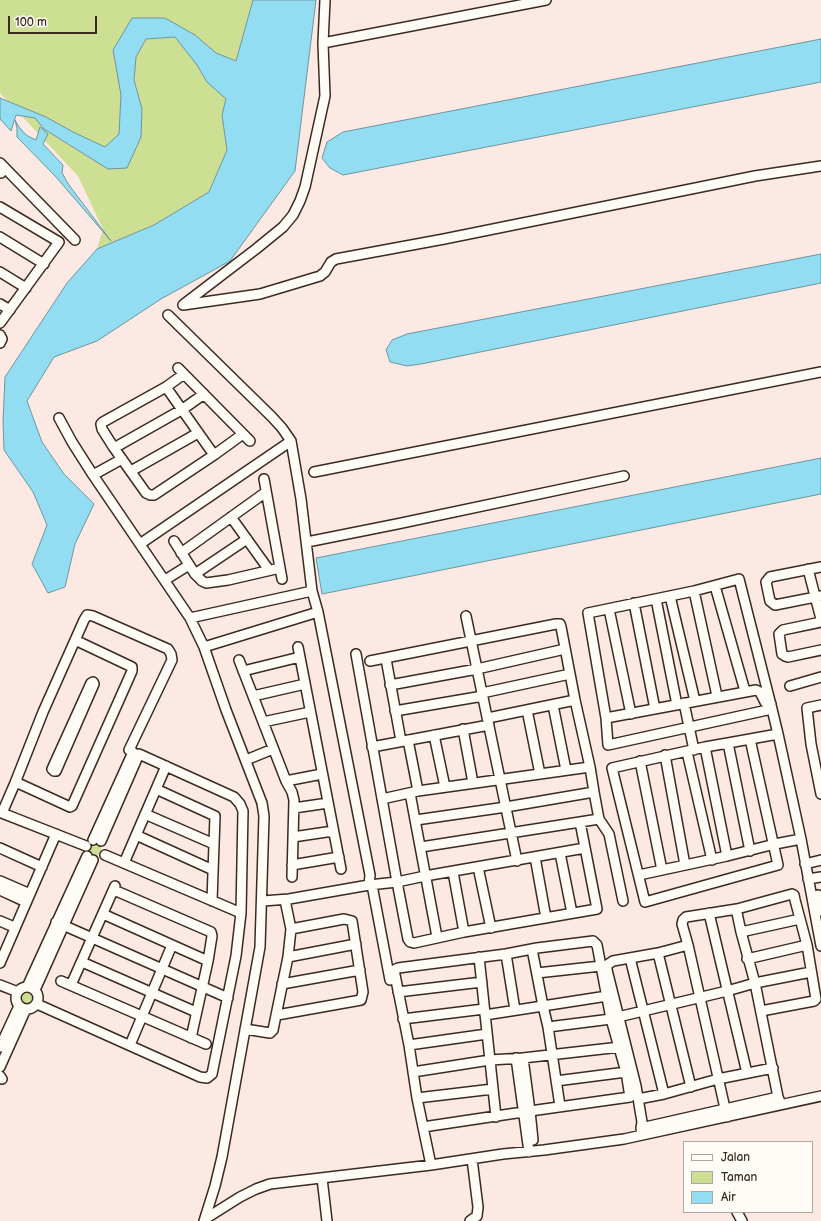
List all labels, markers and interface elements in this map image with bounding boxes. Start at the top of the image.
scale bar [10,8,99,34]
text: 100 m [15,15,47,30]
legend [683,1141,813,1213]
text: Jalan [721,1150,750,1165]
text: Taman [721,1170,757,1185]
text: Air [721,1190,735,1205]

